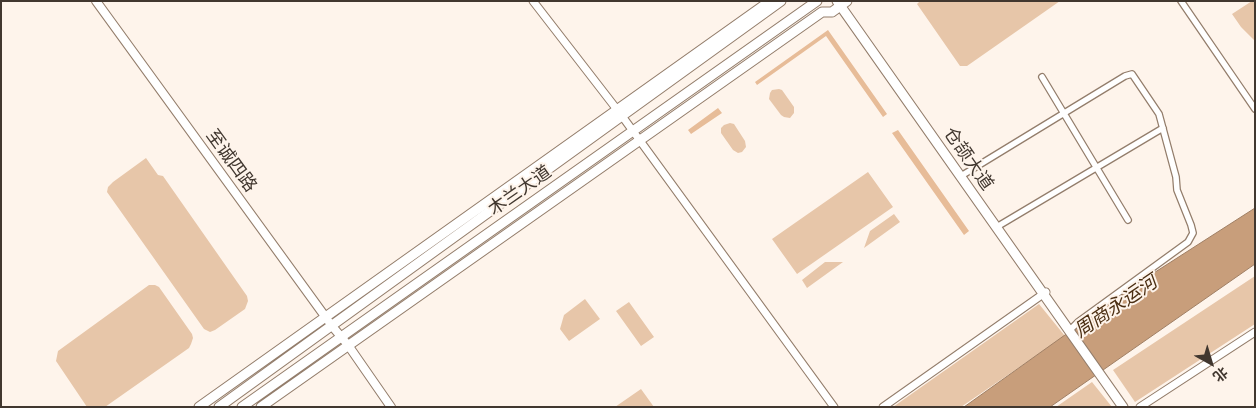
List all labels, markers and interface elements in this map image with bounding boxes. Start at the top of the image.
street label: 仓颉大道 [939,123,997,195]
street label: 至诚四路 [201,126,261,196]
street label: 木兰大道 [484,162,556,220]
water label: 周商永运河 [1070,271,1162,343]
north arrow [1186,338,1236,388]
text: 北 [1209,363,1232,387]

